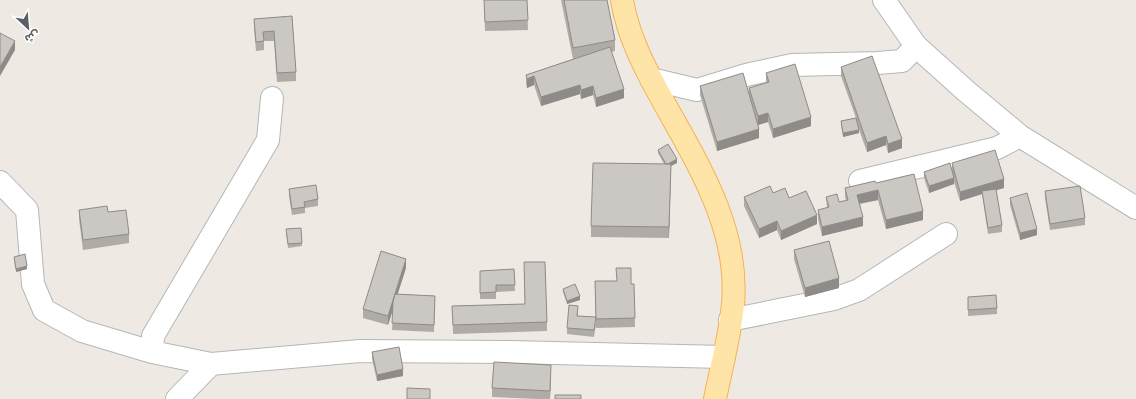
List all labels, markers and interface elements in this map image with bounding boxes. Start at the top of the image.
north arrow [8,8,48,48]
text: ش [23,27,42,47]

